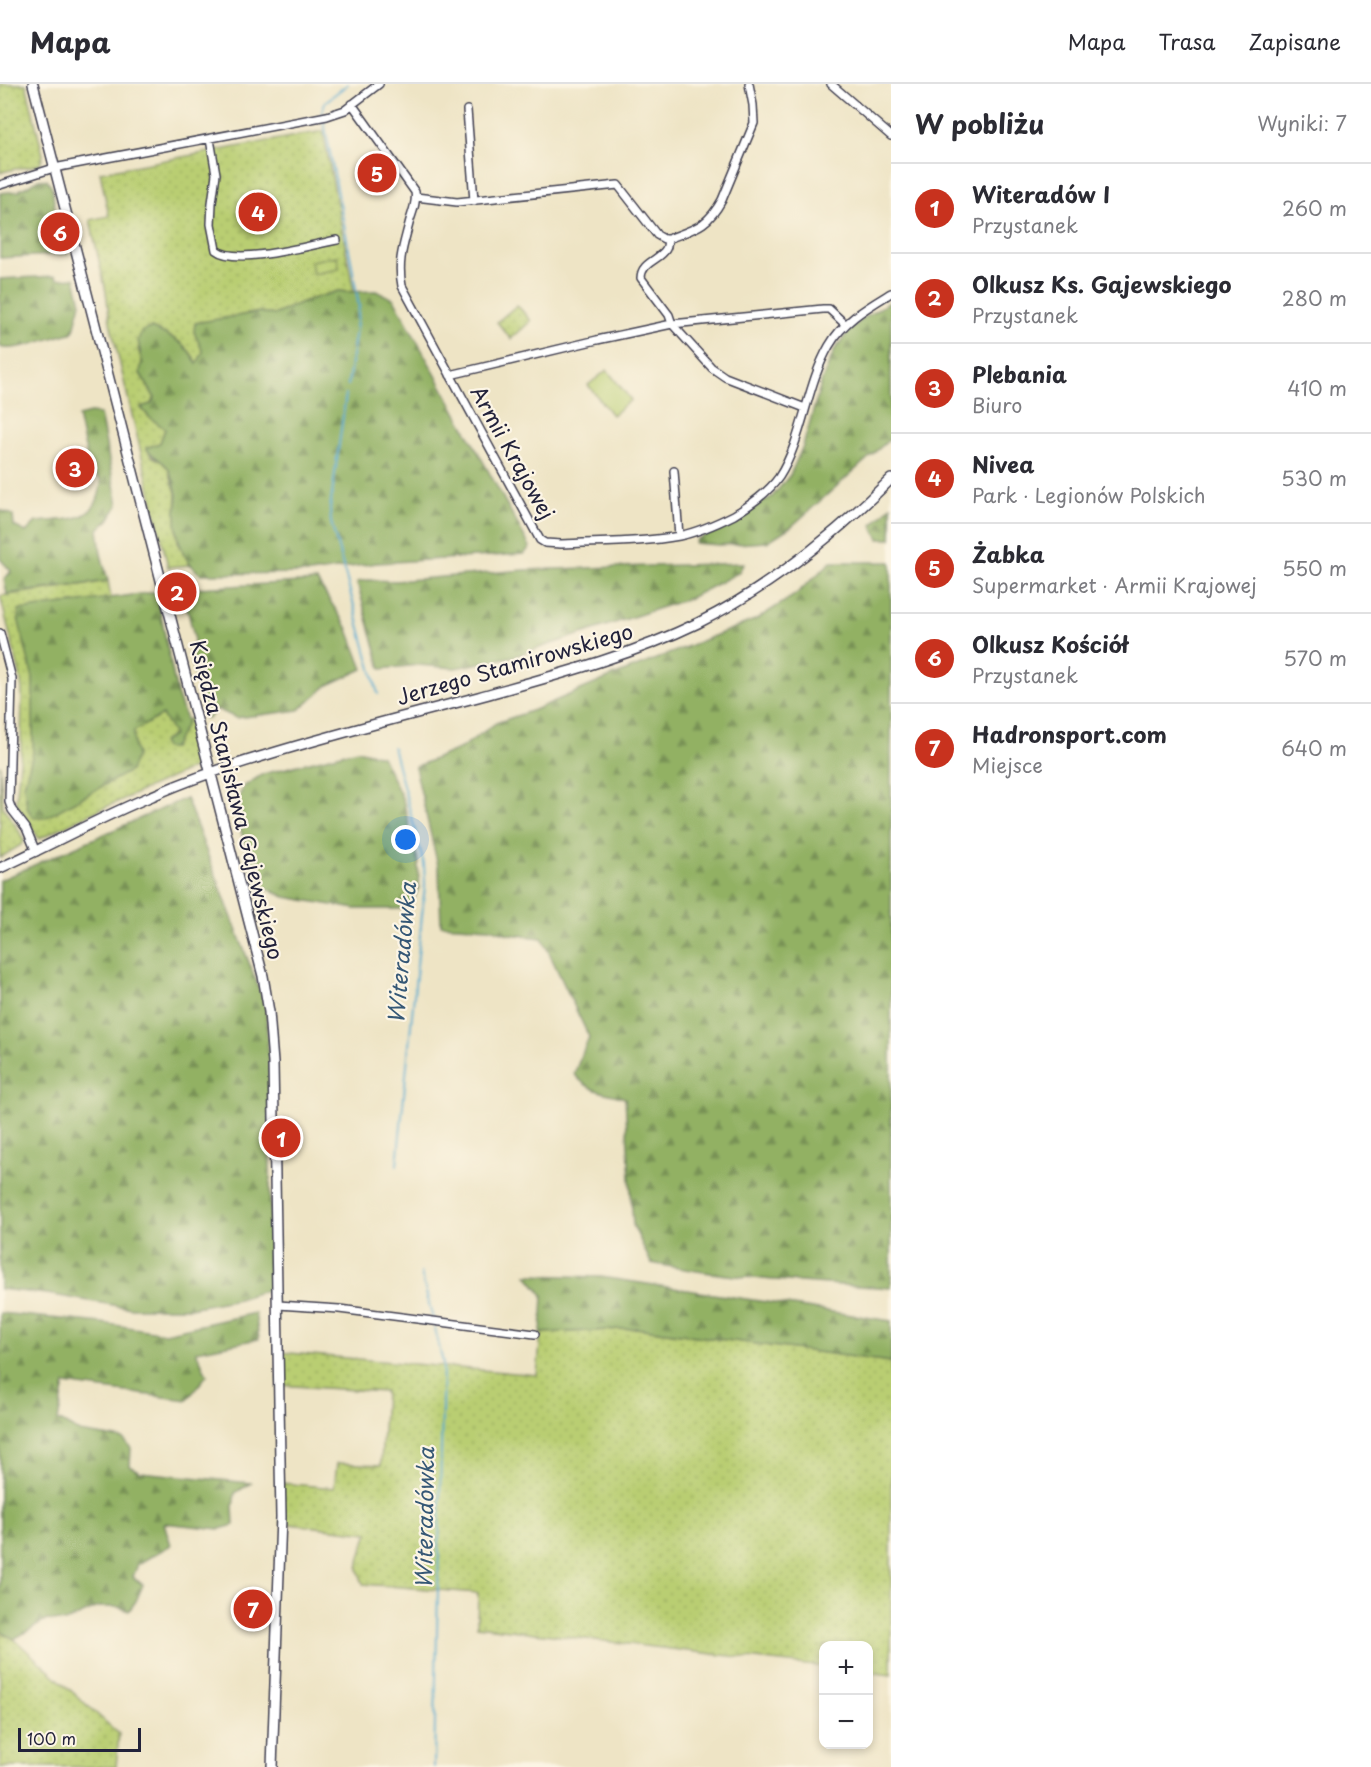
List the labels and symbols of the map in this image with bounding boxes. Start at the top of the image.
pin: 5 [358,150,397,196]
pin: 4 [238,190,278,234]
pin: 6 [40,210,80,254]
street label: Armii Krajowej [464,379,564,525]
pin: 3 [56,446,94,490]
pin: 2 [158,570,196,614]
street label: Jerzego Stamirowskiego [393,614,636,712]
street label: Księdza Stanisława Gajewskiego [183,636,293,963]
your location [391,825,420,854]
water label: Witeradówka [378,880,423,1025]
pin: 1 [262,1116,300,1160]
water label: Witeradówka [406,1446,441,1589]
pin: 7 [234,1586,272,1631]
scale bar [18,1725,141,1752]

